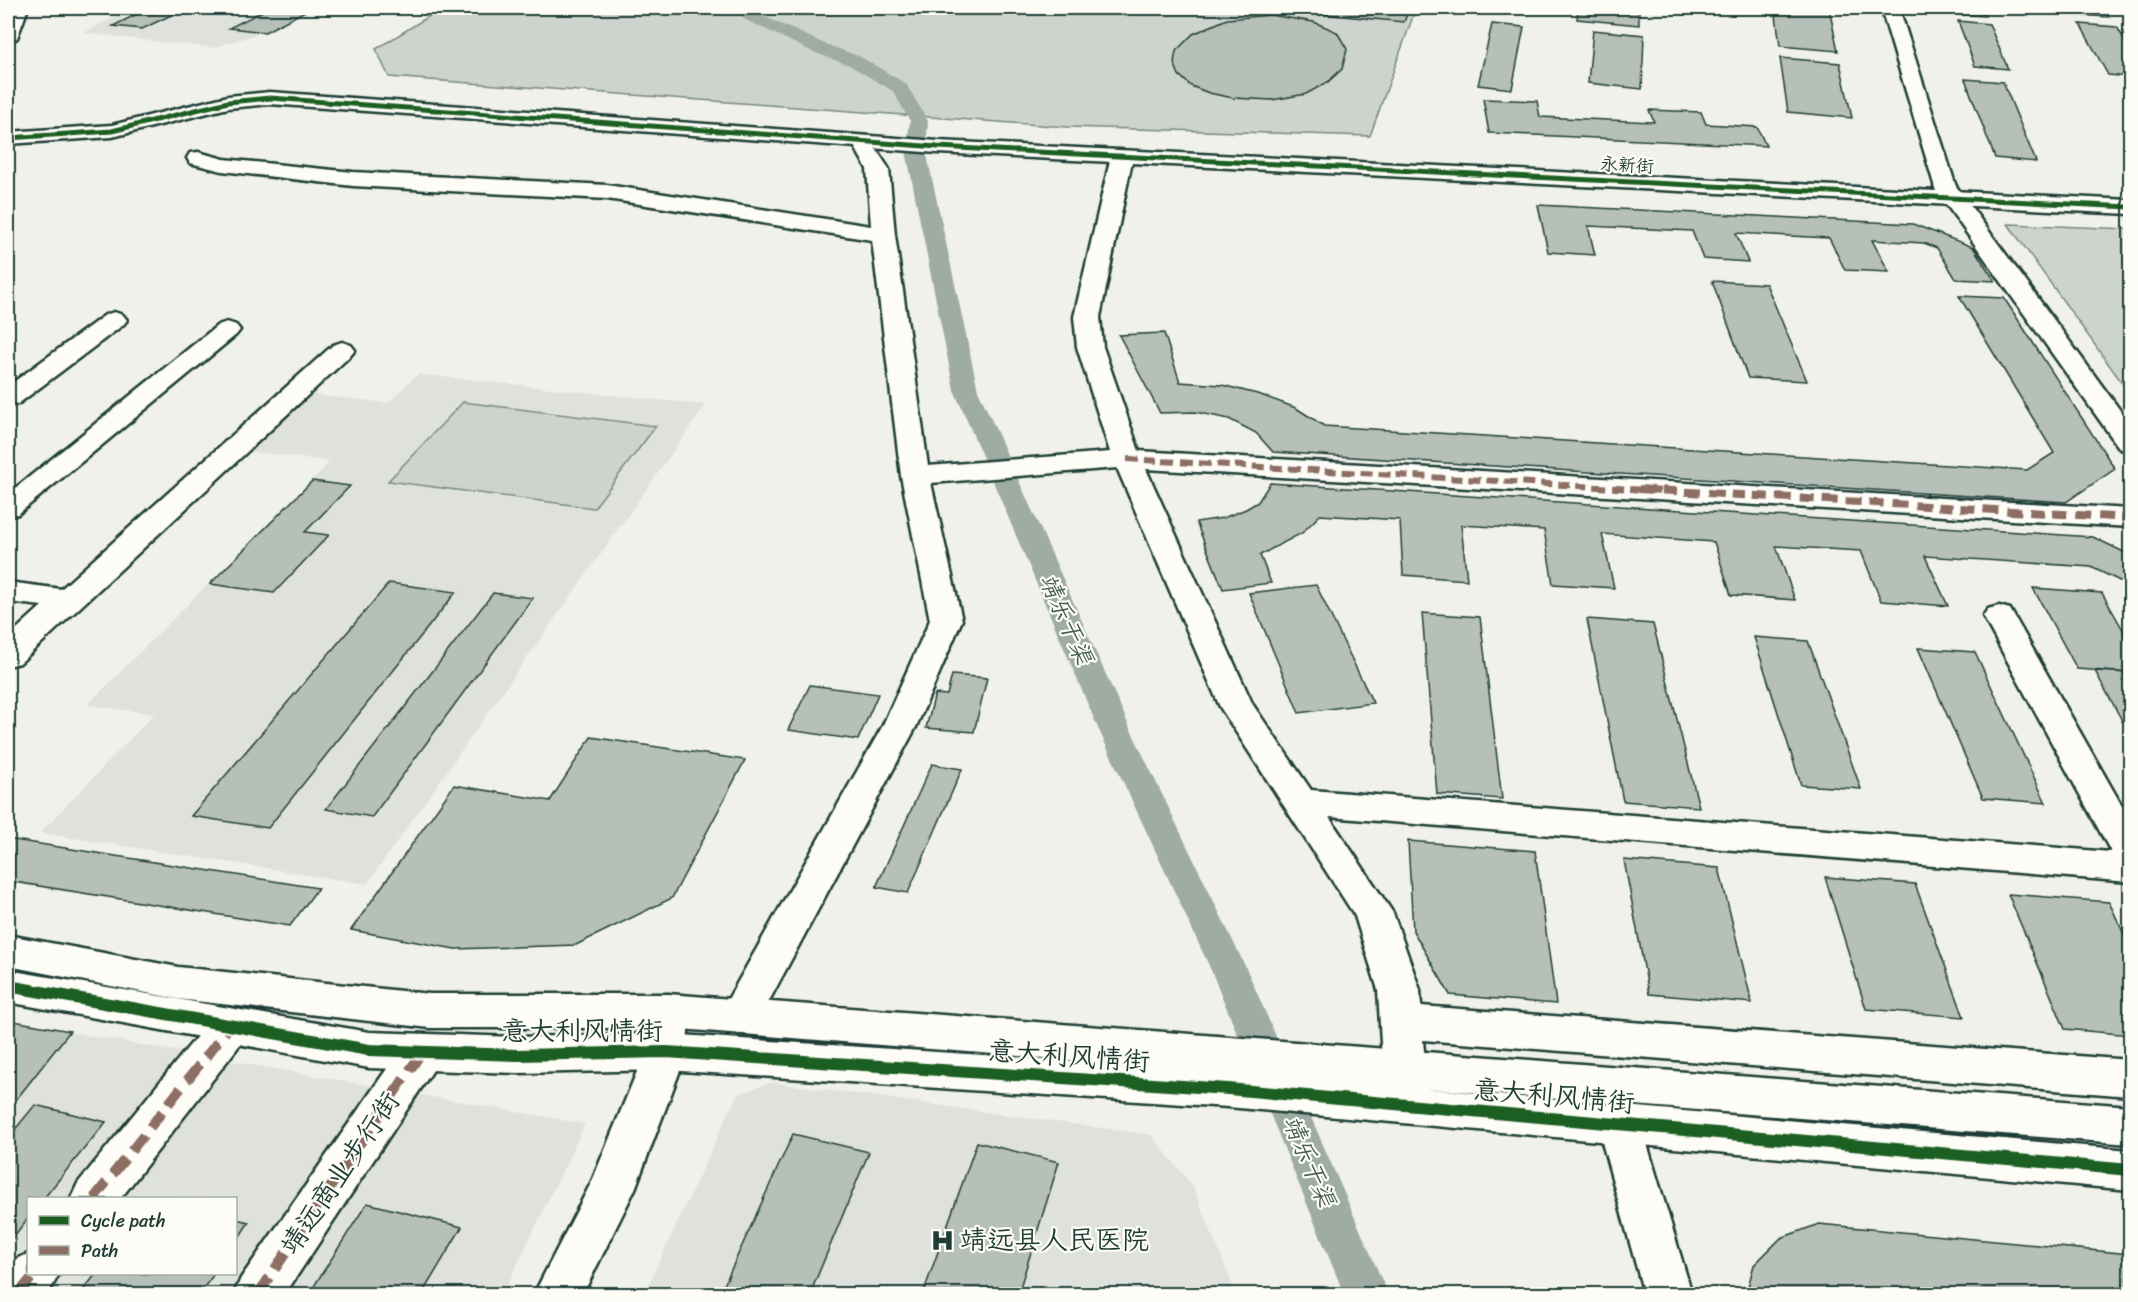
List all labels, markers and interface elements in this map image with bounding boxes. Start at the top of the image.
street label: 永新街 [1599,148,1655,182]
water label: 靖乐干渠 [1027,567,1106,673]
street label: 意大利风情街 [501,1007,663,1055]
street label: 意大利风情街 [987,1026,1151,1086]
street label: 意大利风情街 [1471,1065,1637,1127]
street label: 靖远商业步行街 [267,1081,413,1265]
water label: 靖乐干渠 [1271,1109,1348,1215]
legend [27,1197,237,1275]
text: Cycle path [81,1205,165,1237]
place label: 靖远县人民医院 [960,1216,1149,1264]
hospital icon: 靖远县人民医院 [929,1227,955,1253]
text: Path [81,1235,118,1267]

